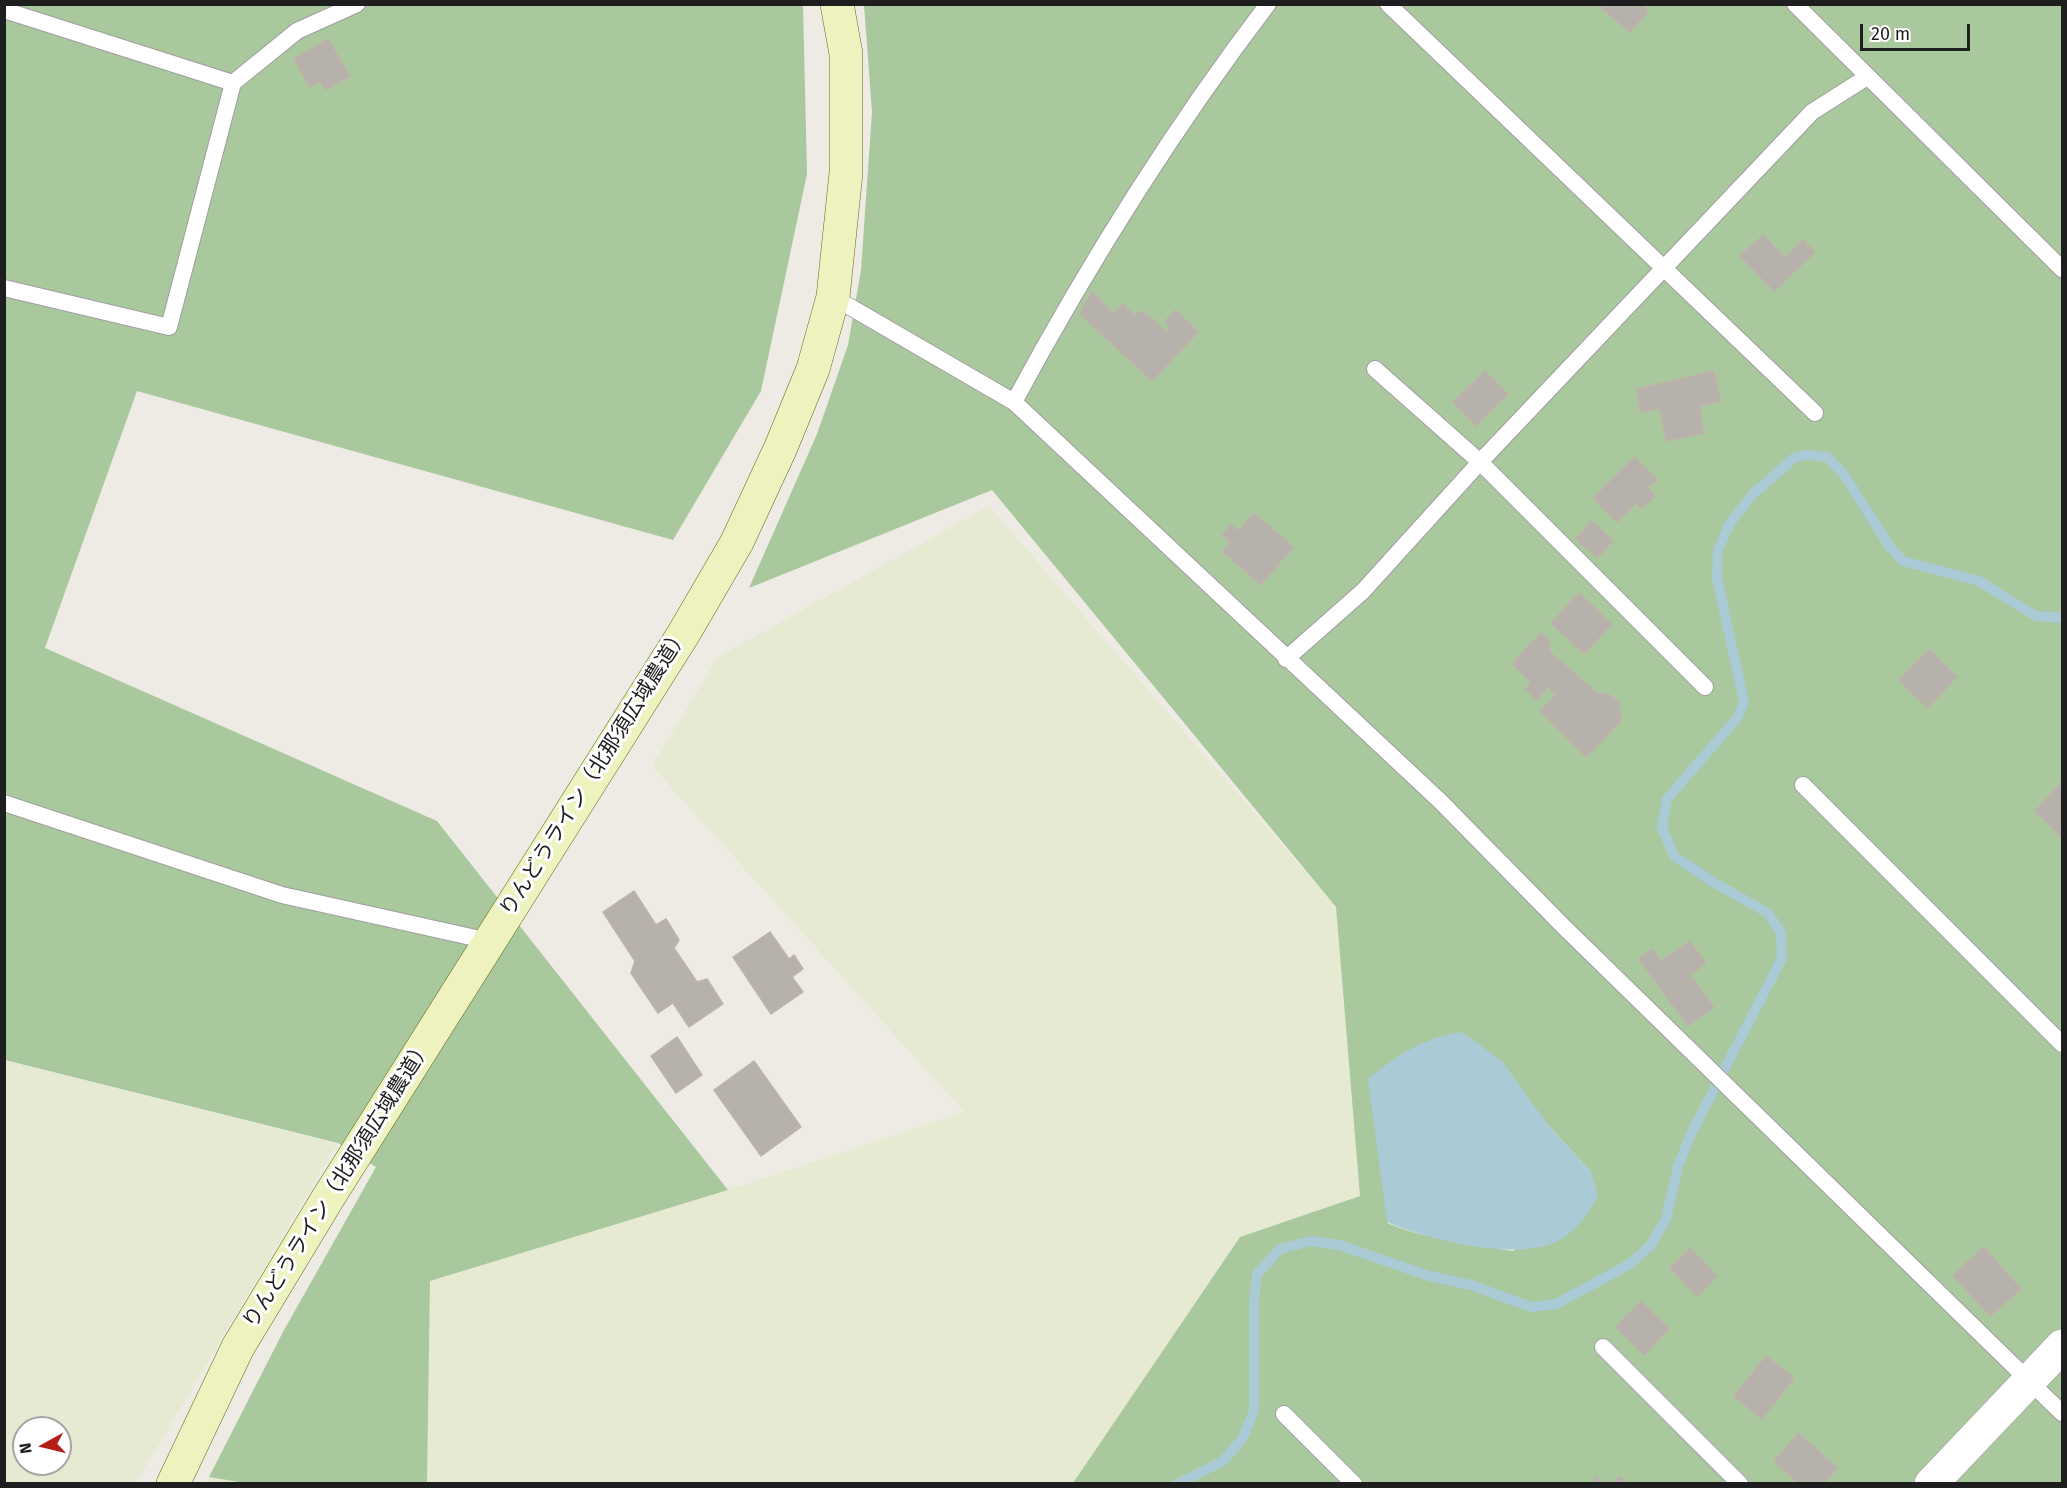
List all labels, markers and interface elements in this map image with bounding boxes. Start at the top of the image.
scale bar [1863,12,1972,50]
text: 20 m [1871,23,1910,45]
street label: りんどうライン（北那須広域農道） [495,623,695,921]
street label: りんどうライン（北那須広域農道） [238,1035,438,1333]
north arrow [12,1416,72,1476]
text: N [16,1442,36,1455]

